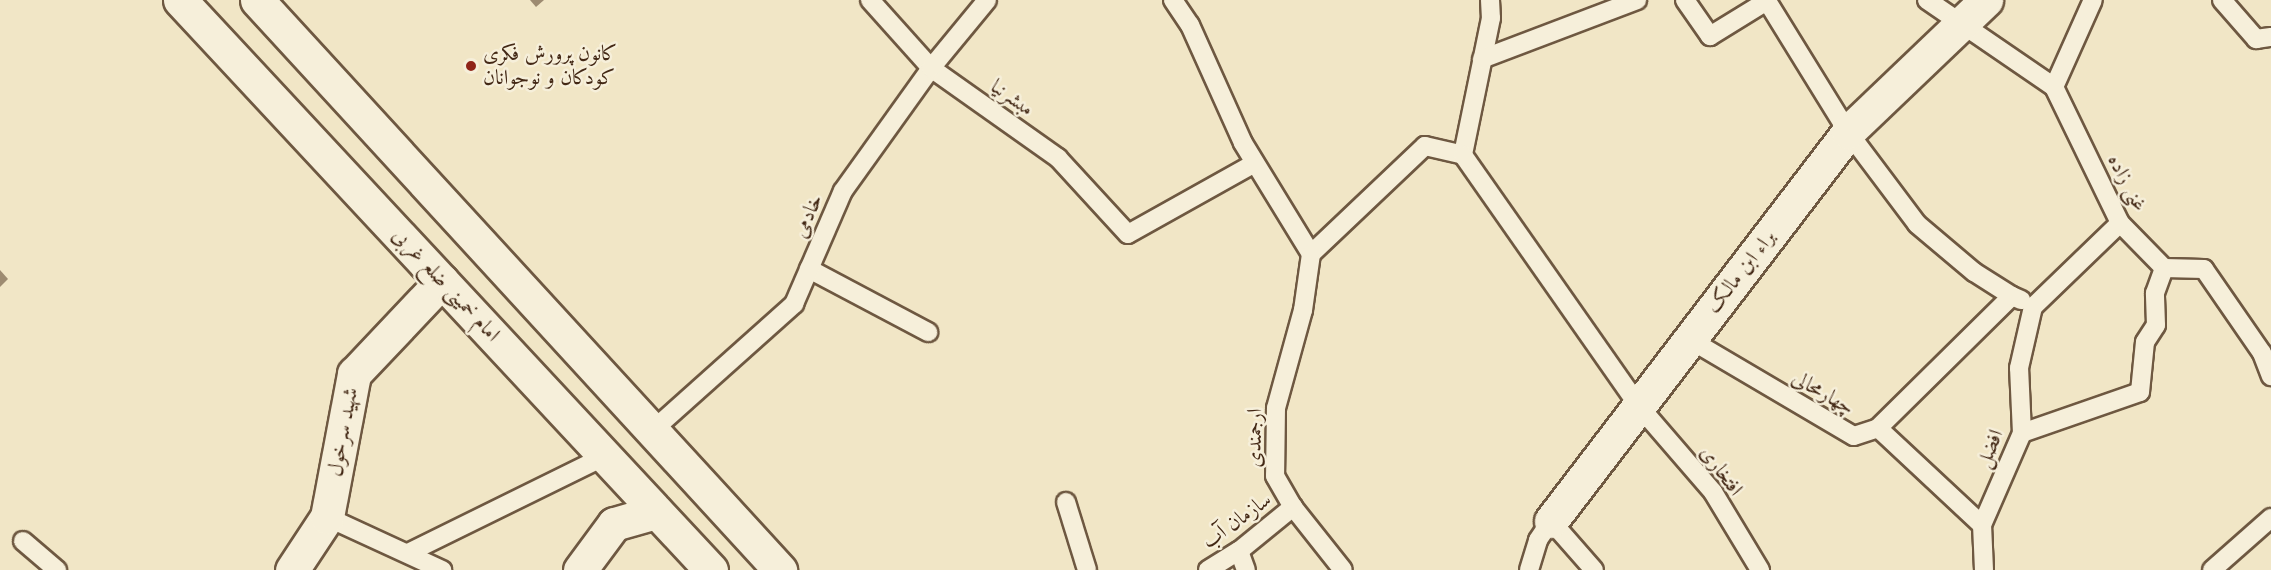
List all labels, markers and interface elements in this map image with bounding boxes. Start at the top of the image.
place label: کانون پرورش فکری کودکان و نوجوانان [483,41,617,91]
marker: کانون پرورش فکری کودکان و نوجوانان [464,59,478,73]
street label: مبشرنیا [986,74,1038,122]
street label: غنی زاده [2102,150,2152,216]
street label: خادمی [787,190,829,242]
street label: امام خمینی ضلع غربی [387,223,505,347]
street label: براء ابن مالک [1701,225,1781,319]
street label: چهارمحالی [1787,365,1859,421]
street label: شهید سرخول [322,385,364,479]
street label: ارجمندی [1242,408,1268,468]
street label: افضل [1971,426,2009,472]
street label: افتخاری [1694,441,1748,501]
street label: سازمان آب [1197,487,1277,555]

